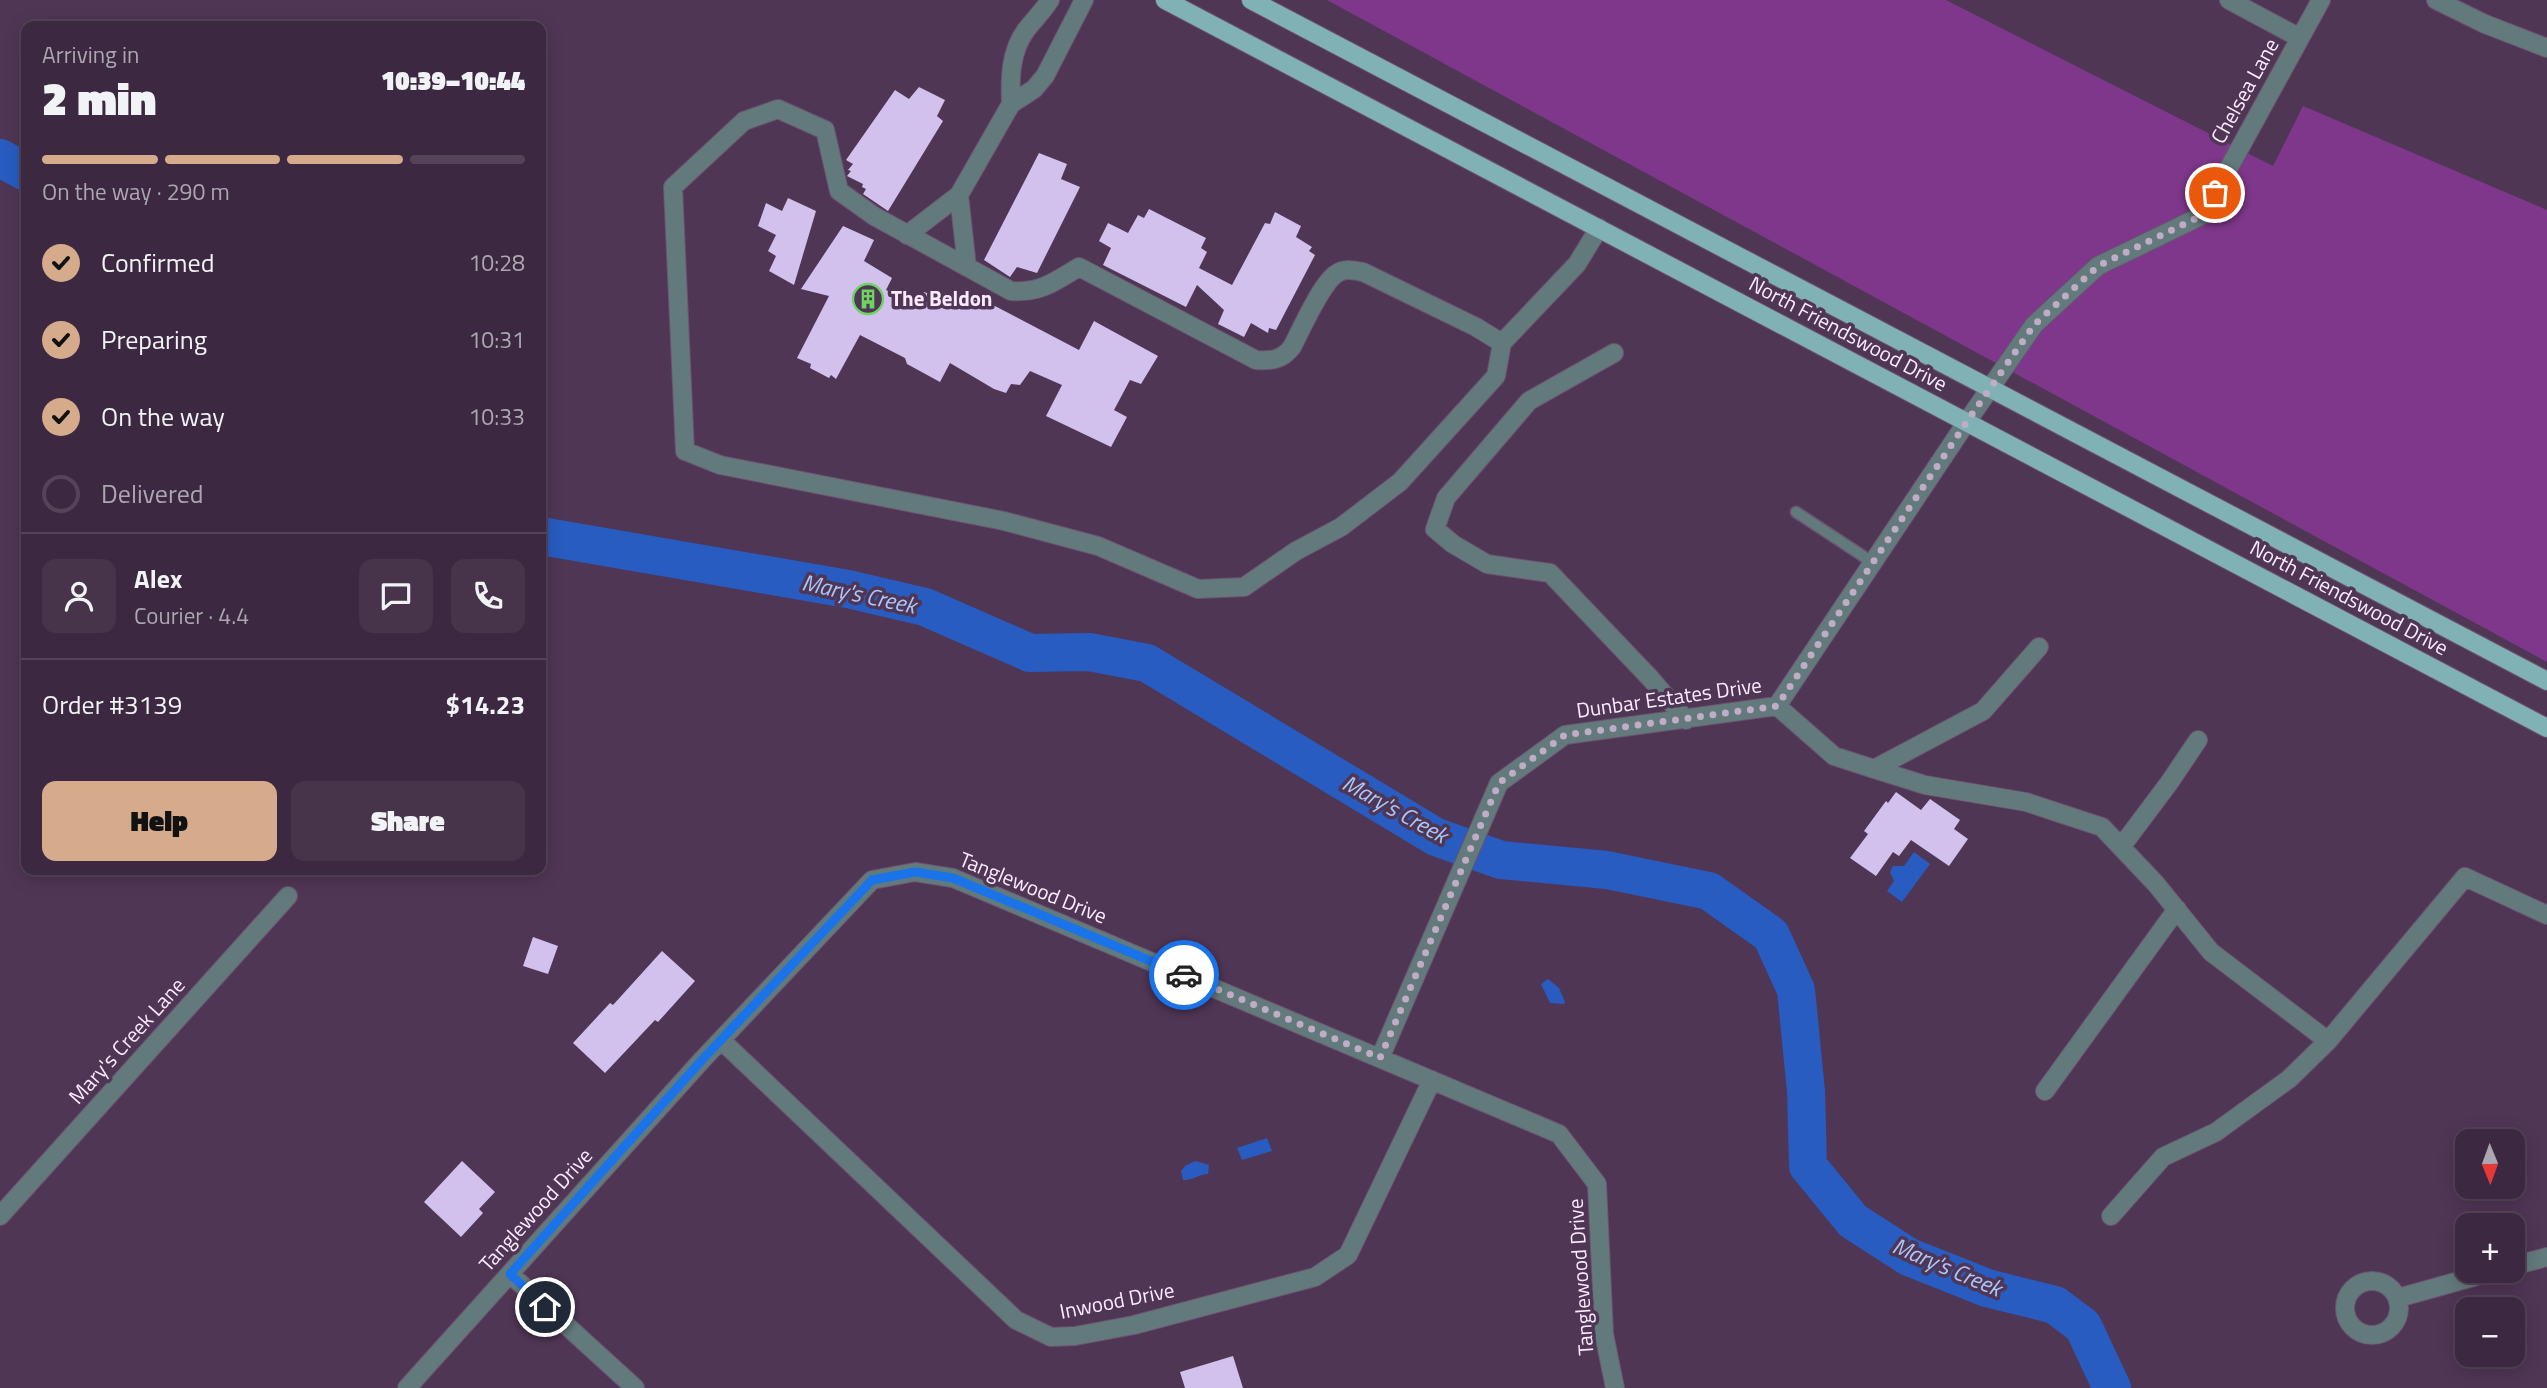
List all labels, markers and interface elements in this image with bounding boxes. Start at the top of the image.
street label: Chelsea Lane [2202,32,2286,149]
text: Arriving in [42,37,139,72]
text: 10:39–10:44 [381,61,525,100]
text: 2 min [42,63,156,133]
pin [2185,163,2245,223]
text: On the way · 290 m [42,174,230,209]
icon: bag [2196,174,2234,212]
text: Confirmed [101,243,215,282]
icon: check [42,244,80,282]
text: 10:28 [468,245,525,280]
street label: North Friendswood Drive [1744,267,1953,399]
building icon: The Beldon [851,282,885,316]
place label: The Beldon [891,282,992,314]
text: Preparing [101,320,207,359]
icon: check [42,321,80,359]
text: 10:31 [468,322,525,357]
text: On the way [101,397,225,436]
icon: check [42,398,80,436]
text: 10:33 [468,399,525,434]
text: Delivered [101,474,204,513]
street label: North Friendswood Drive [2245,531,2454,663]
button: person [42,559,116,633]
text: Alex [134,559,182,598]
button: chat [359,559,433,633]
button: phone [451,559,525,633]
water label: Mary's Creek [799,564,922,623]
text: Courier · 4.4 [134,598,249,633]
street label: Dunbar Estates Drive [1574,668,1764,726]
text: Order #3139 [42,685,182,724]
text: $14.23 [446,685,525,724]
water label: Mary's Creek [1336,765,1457,853]
button: Help [42,781,277,861]
button: Share [291,781,525,861]
street label: Tanglewood Drive [955,843,1112,931]
courier [1149,940,1219,1010]
icon: car [1165,956,1203,994]
street label: Mary's Creek Lane [61,970,192,1111]
north arrow [2455,1129,2525,1199]
map controls [2455,1129,2525,1367]
street label: Tanglewood Drive [471,1140,600,1278]
street label: Tanglewood Drive [1559,1198,1601,1356]
button: + [2455,1213,2525,1283]
water label: Mary's Creek [1887,1228,2010,1306]
street label: Inwood Drive [1057,1273,1177,1327]
pin [515,1277,575,1337]
icon: home [526,1288,564,1326]
button: − [2455,1297,2525,1367]

